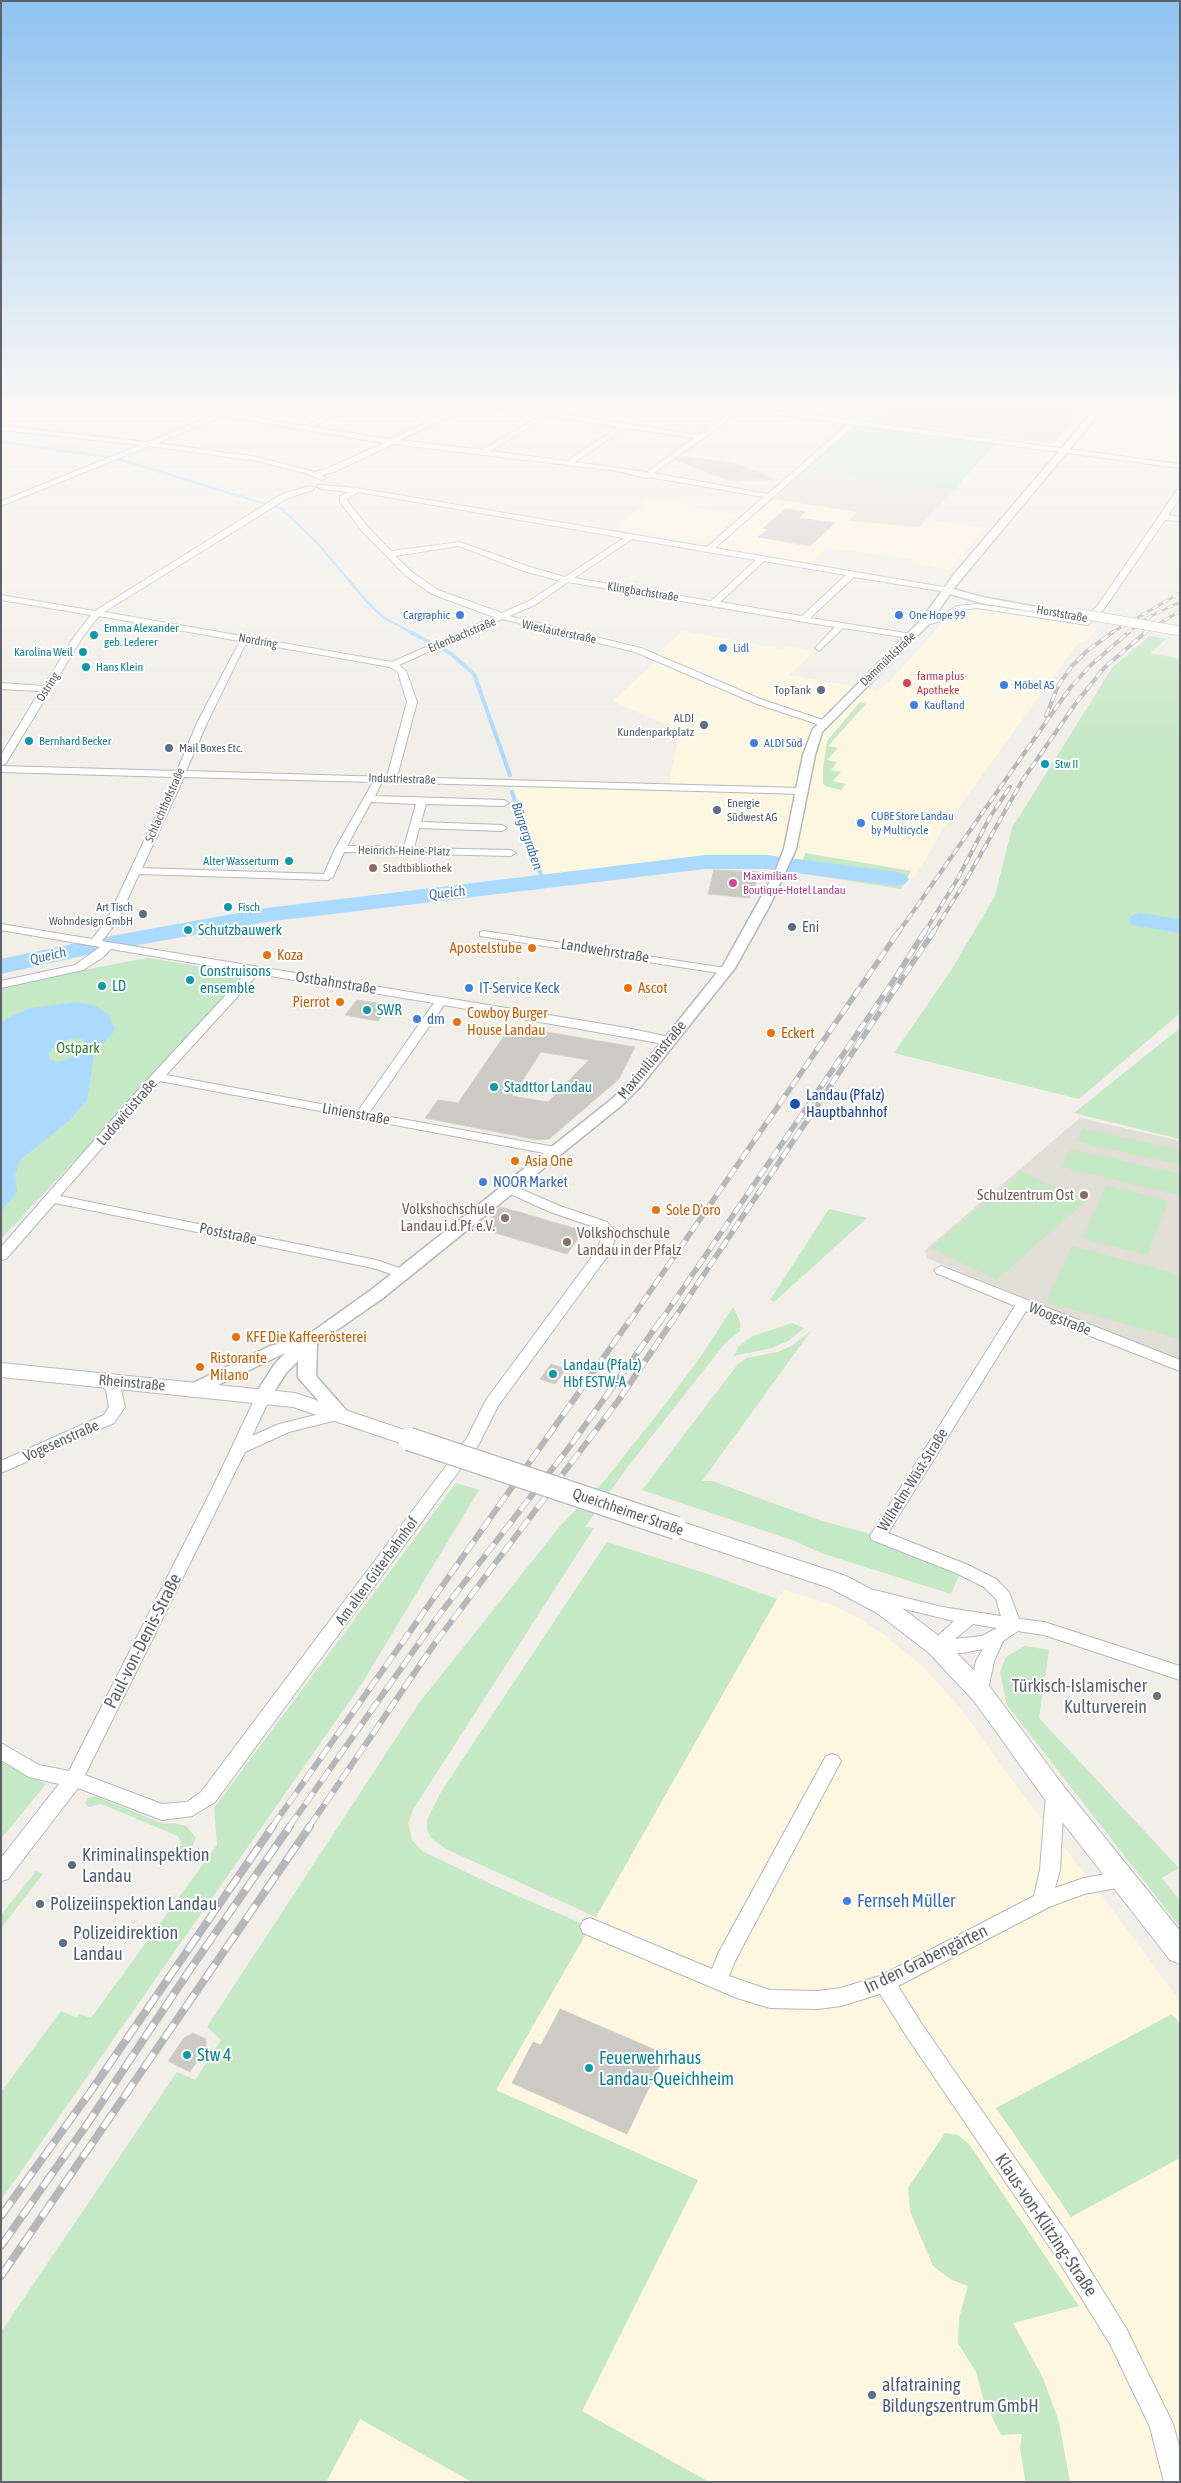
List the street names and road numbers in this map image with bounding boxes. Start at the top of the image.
street label: Klingbachstraße [606,579,680,605]
street label: Horststraße [1035,602,1089,626]
street label: Erlenbachstraße [426,614,498,656]
street label: Wieslauterstraße [520,617,598,647]
street label: Dammühlstraße [857,629,919,689]
street label: Nordring [237,631,279,651]
street label: Ostring [33,670,63,704]
street label: Schlachthofstraße [142,765,188,845]
street label: Industriestraße [368,771,436,787]
street label: Heinrich-Heine-Platz [358,843,450,859]
street label: Landwehrstraße [560,935,650,967]
street label: Ostbahnstraße [294,968,378,998]
street label: Maximilianstraße [614,1017,690,1103]
street label: Ludowicistraße [93,1075,161,1149]
street label: Linienstraße [321,1099,391,1129]
street label: Poststraße [198,1219,258,1249]
street label: Woogstraße [1026,1298,1094,1340]
street label: Rheinstraße [98,1371,166,1395]
street label: Vogesenstraße [20,1416,102,1466]
street label: Wilhelm-Wüst-Straße [874,1425,952,1535]
street label: Queichheimer Straße [570,1485,686,1539]
street label: Am alten Güterbahnhof [332,1513,422,1629]
street label: Paul-von-Denis-Straße [100,1570,186,1712]
street label: In den Grabengärten [861,1920,991,1998]
street label: Klaus-von-Klitzing-Straße [990,2149,1102,2301]

